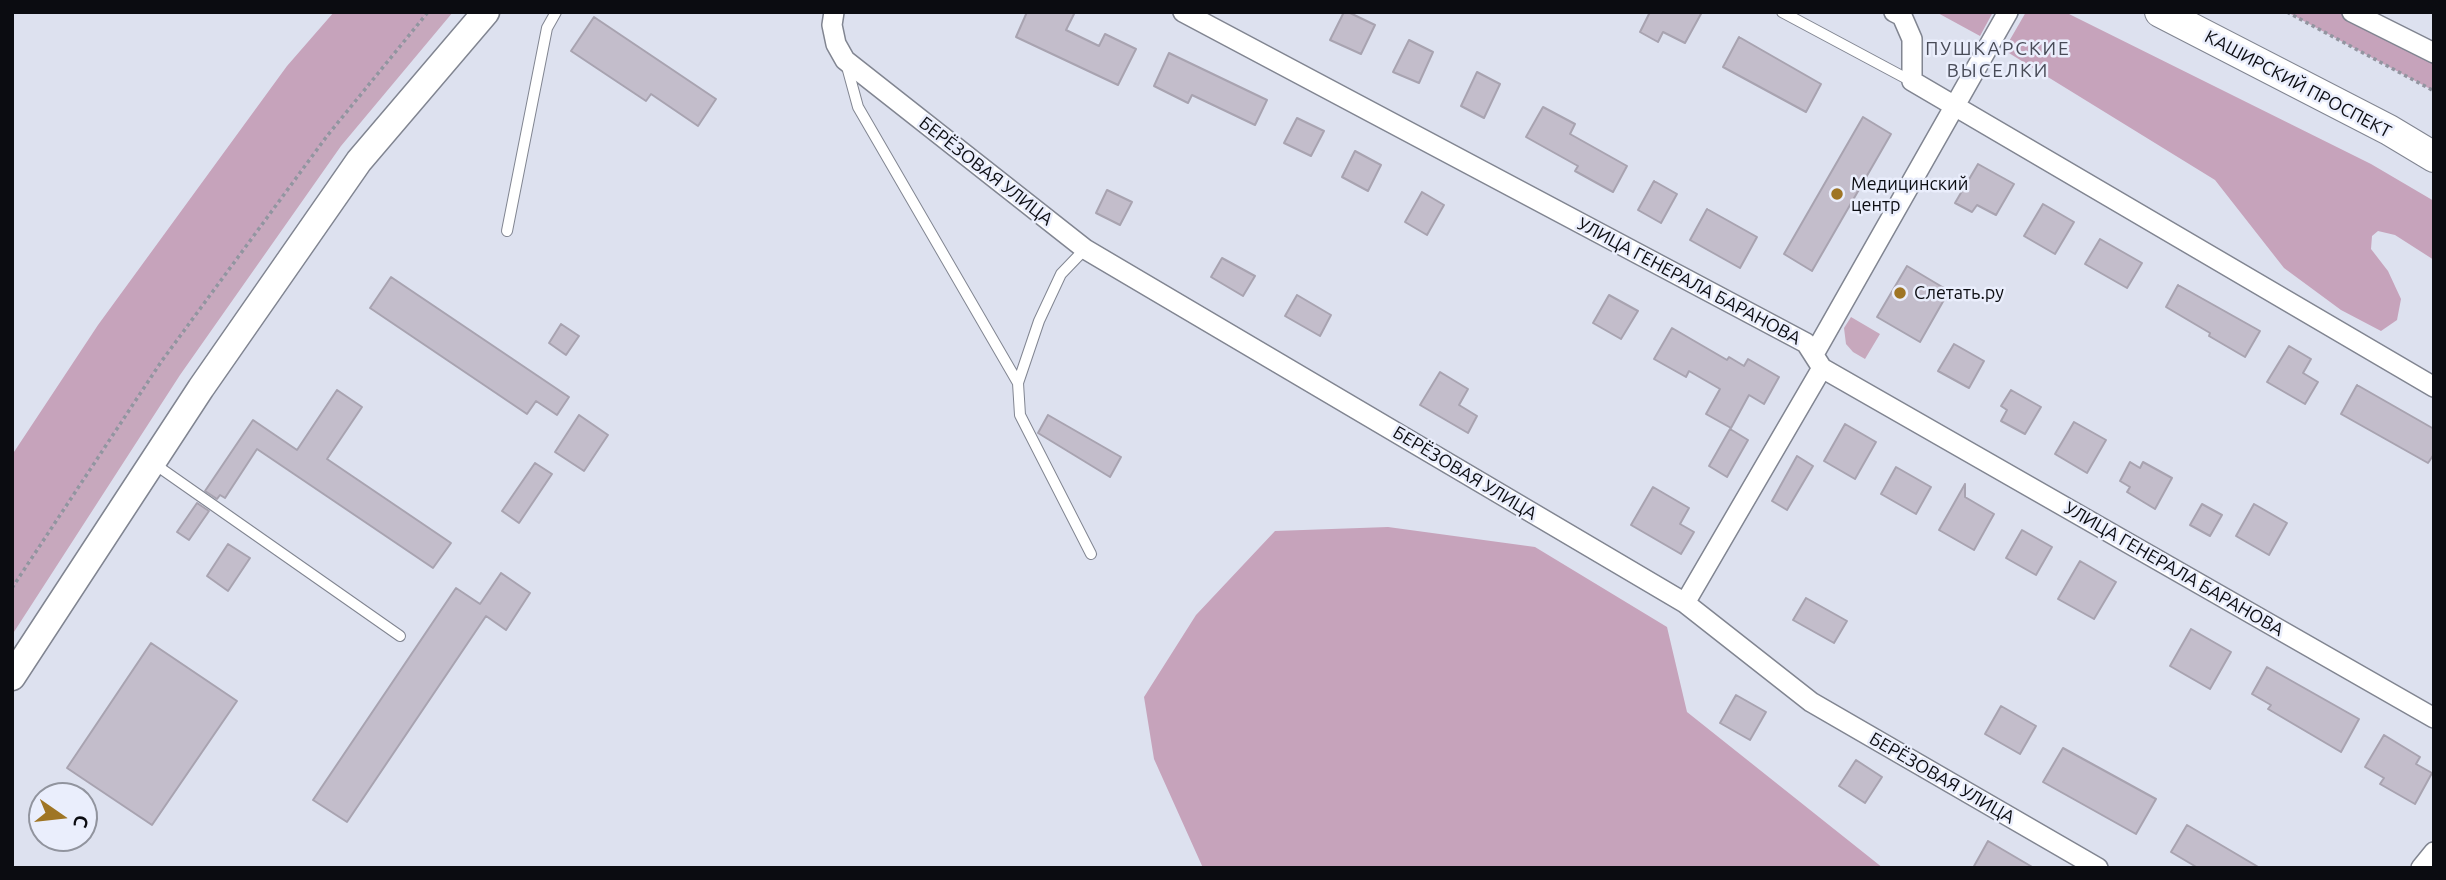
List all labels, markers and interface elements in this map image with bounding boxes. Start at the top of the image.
street label: КАШИРСКИЙ ПРОСПЕКТ [2201,26,2395,142]
district label: ПУШКАРСКИЕ ВЫСЕЛКИ [1926,38,2070,82]
street label: БЕРЁЗОВАЯ УЛИЦА [915,112,1057,230]
place label: Медицинский центр [1851,173,1968,216]
marker: Медицинский центр [1829,186,1845,202]
street label: УЛИЦА ГЕНЕРАЛА БАРАНОВА [1574,213,1804,349]
place label: Слетать.ру [1914,282,2004,304]
marker: Слетать.ру [1892,285,1908,301]
street label: БЕРЁЗОВАЯ УЛИЦА [1389,421,1541,525]
street label: УЛИЦА ГЕНЕРАЛА БАРАНОВА [2060,497,2288,641]
street label: БЕРЁЗОВАЯ УЛИЦА [1866,728,2018,828]
north arrow [28,782,98,852]
text: С [69,813,94,830]

